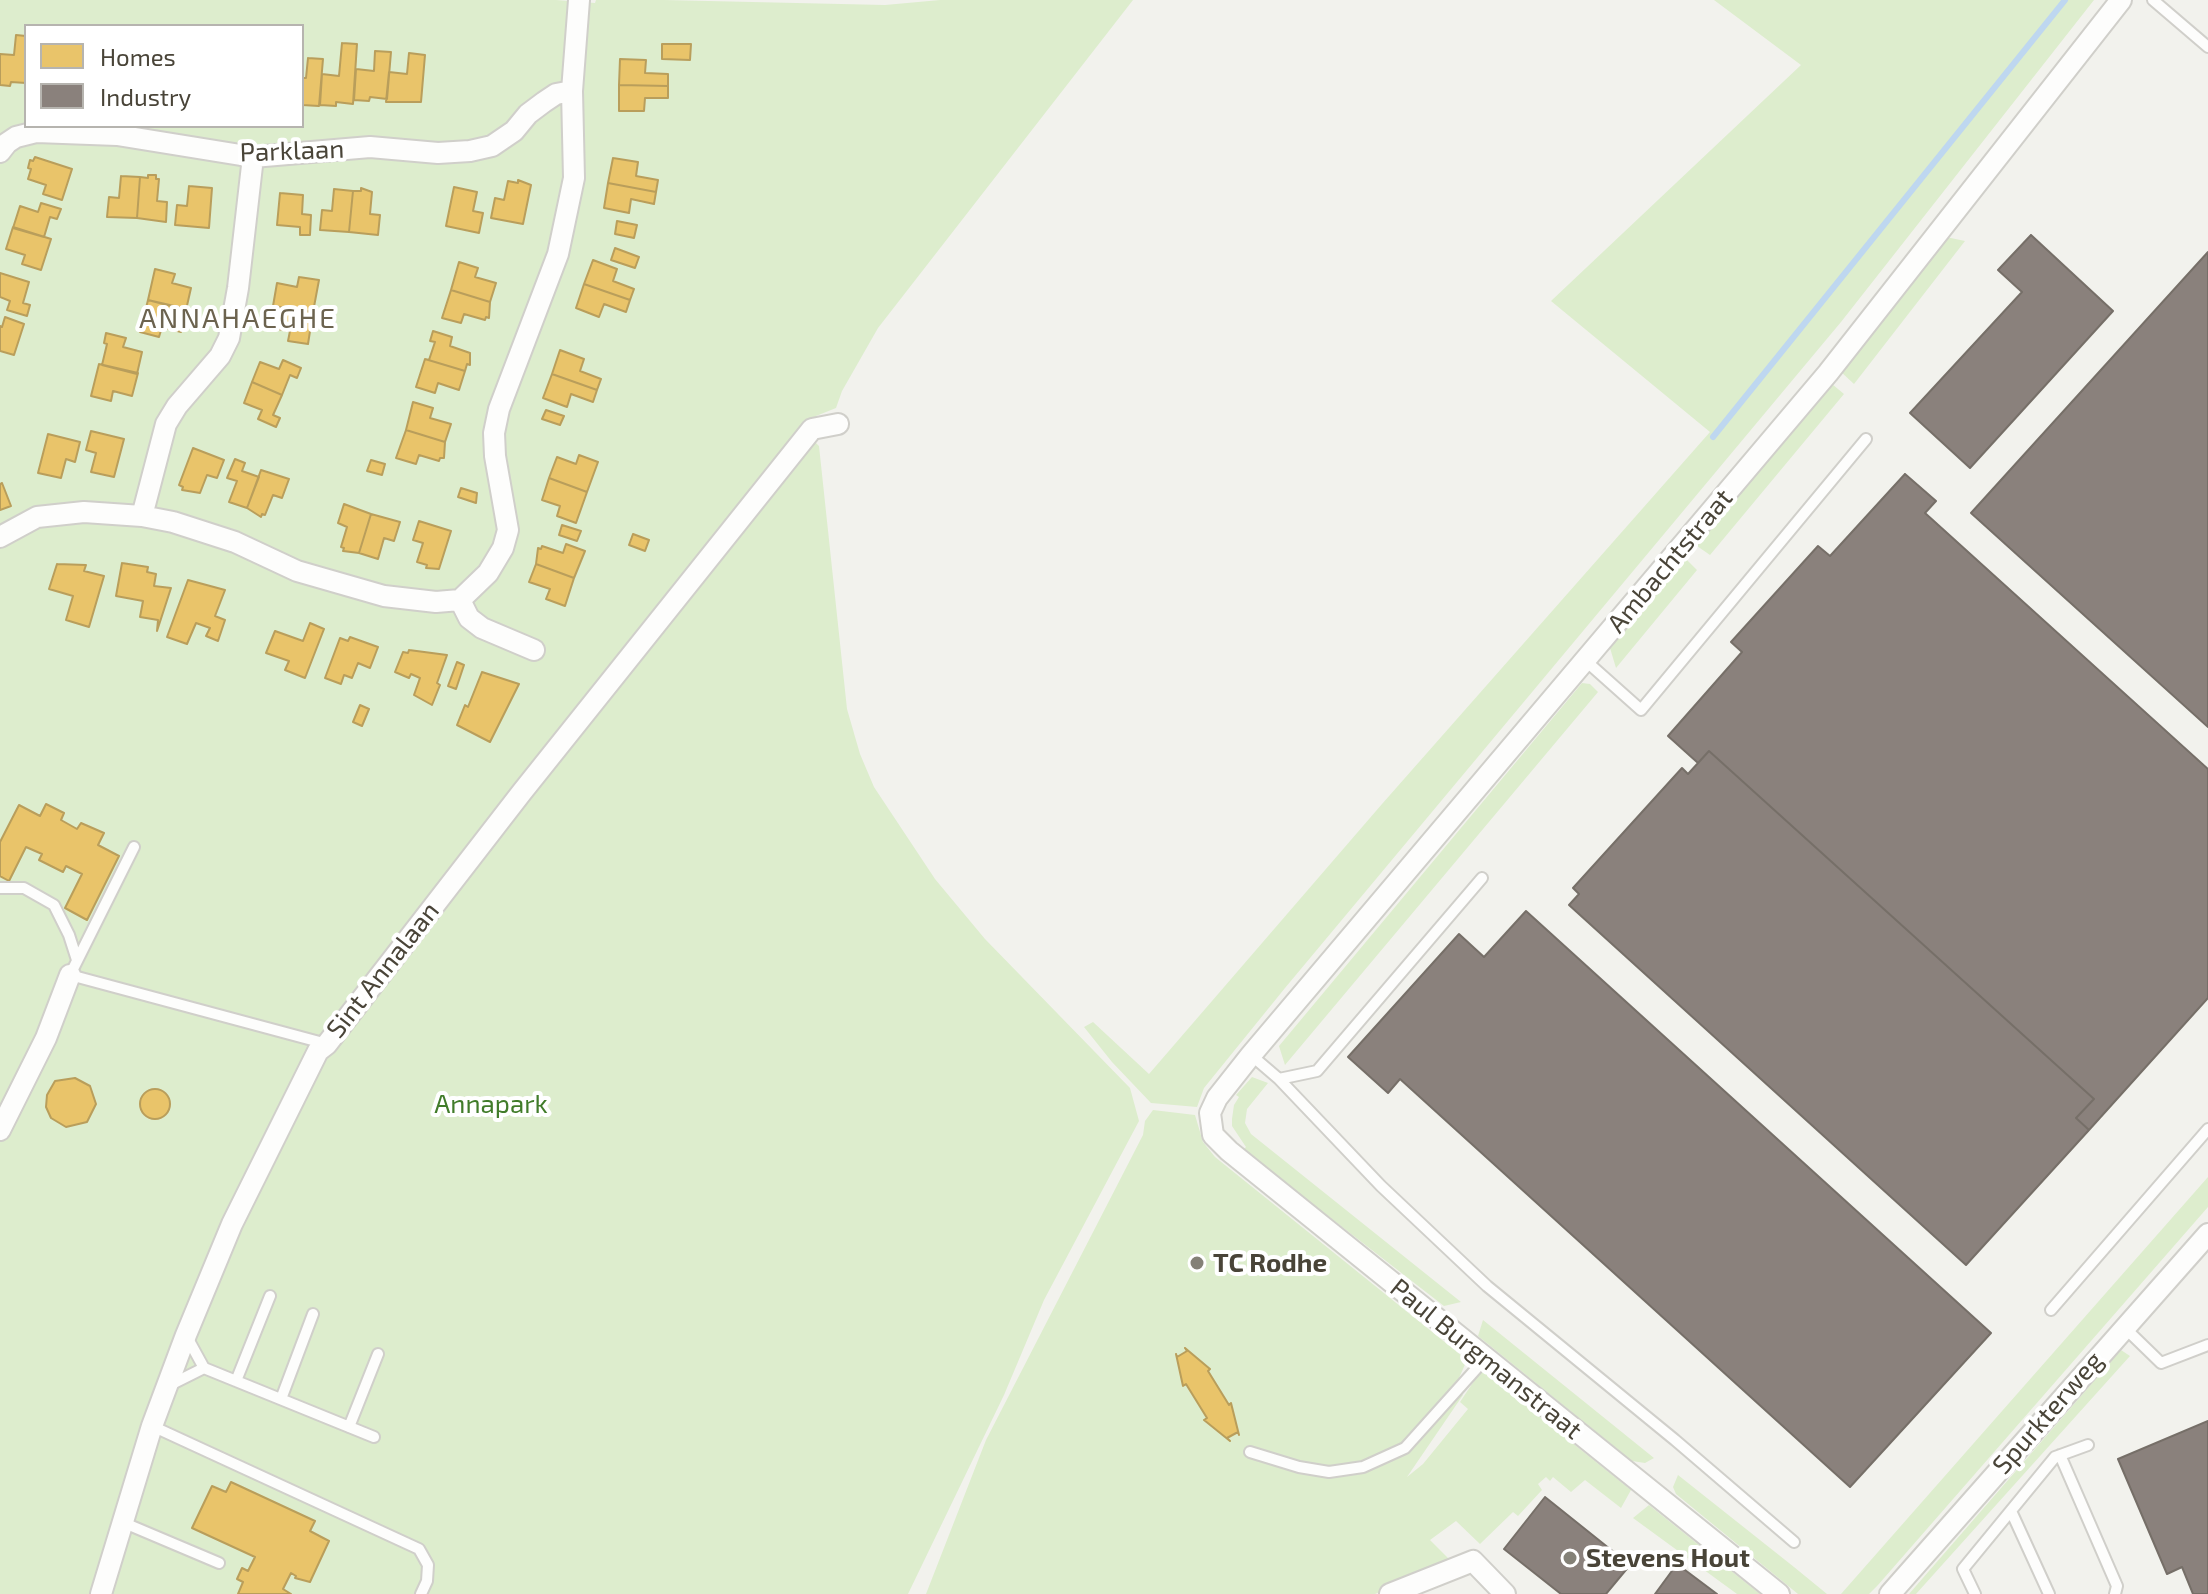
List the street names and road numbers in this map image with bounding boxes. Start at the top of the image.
street label: Parklaan [239,134,345,168]
street label: Ambachtstraat [1601,483,1739,639]
street label: Sint Annalaan [320,896,446,1044]
street label: Paul Burgmanstraat [1384,1272,1588,1446]
street label: Spurkterweg [1986,1345,2110,1481]

